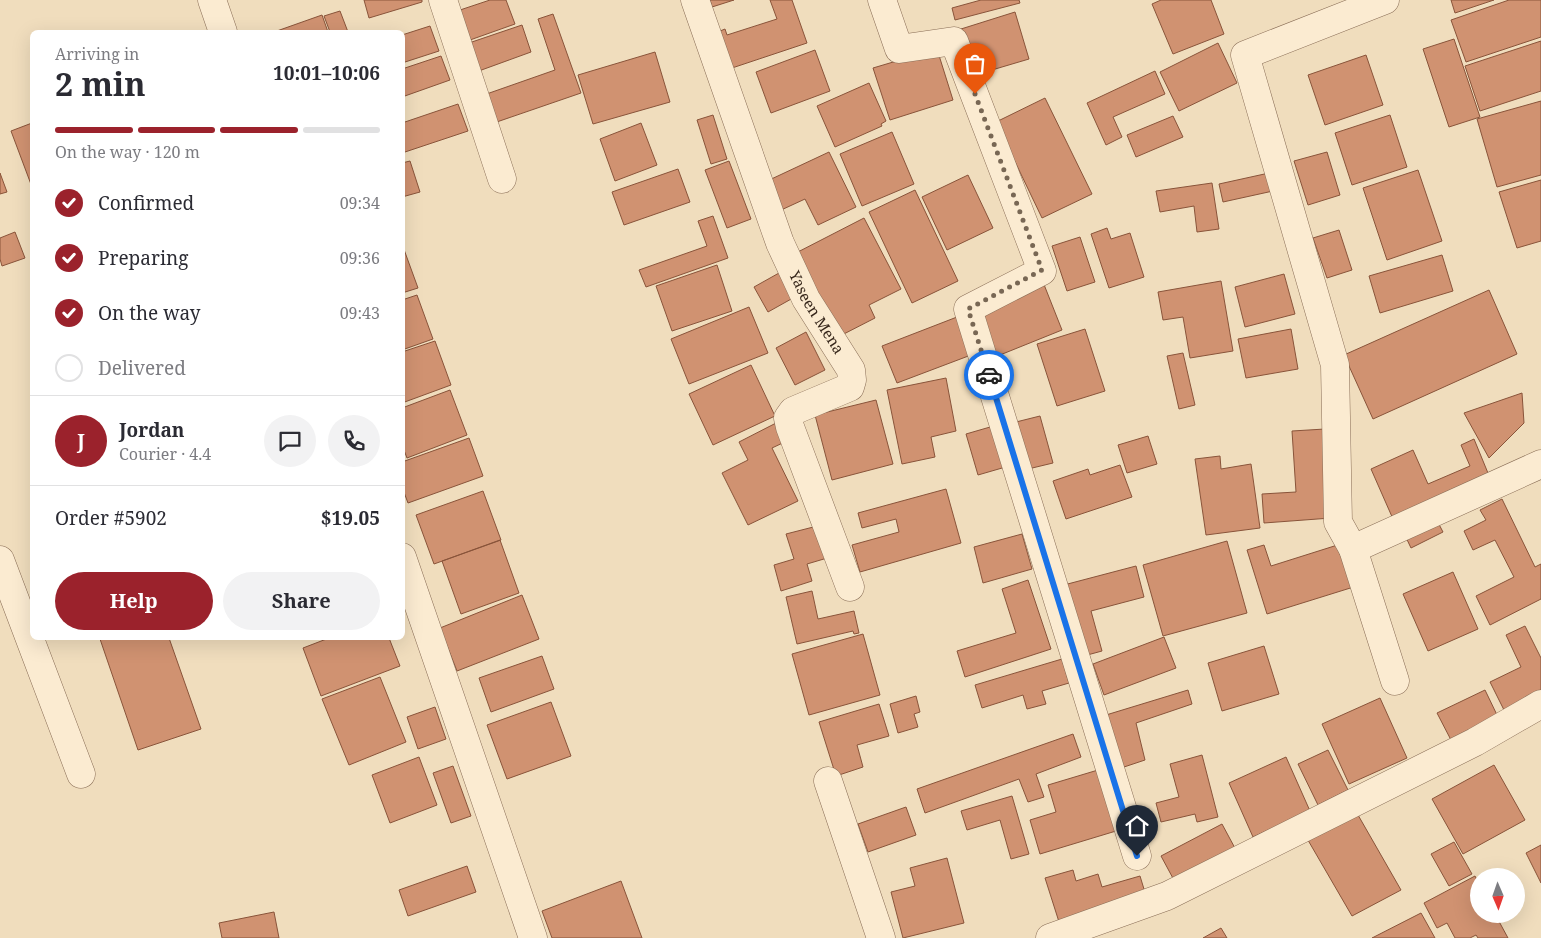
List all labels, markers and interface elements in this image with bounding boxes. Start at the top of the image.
text: Arriving in [55,43,139,65]
pin [954,43,996,94]
icon: bag [961,50,989,78]
text: 10:01–10:06 [273,60,380,86]
text: 2 min [55,62,146,105]
text: On the way · 120 m [55,141,200,163]
icon: check [55,189,83,217]
text: Confirmed [98,190,194,216]
text: 09:34 [340,192,380,214]
icon: check [55,244,83,272]
text: Preparing [98,245,188,271]
text: 09:36 [340,247,380,269]
street label: Yaseen Mena [785,266,849,358]
icon: check [55,299,83,327]
text: On the way [98,300,201,326]
text: 09:43 [340,302,380,324]
courier [964,350,1014,400]
text: Delivered [98,355,186,381]
icon: car [975,361,1003,389]
button: chat [264,415,316,467]
button: phone [328,415,380,467]
text: Jordan [119,417,185,443]
text: J [77,428,85,454]
text: Courier · 4.4 [119,443,211,465]
text: Order #5902 [55,505,167,531]
text: $19.05 [321,505,380,531]
button: Help [55,572,213,630]
button: Share [223,572,380,630]
pin [1116,805,1158,856]
icon: home [1123,812,1151,840]
north arrow [1470,868,1525,922]
map controls [1470,868,1525,923]

